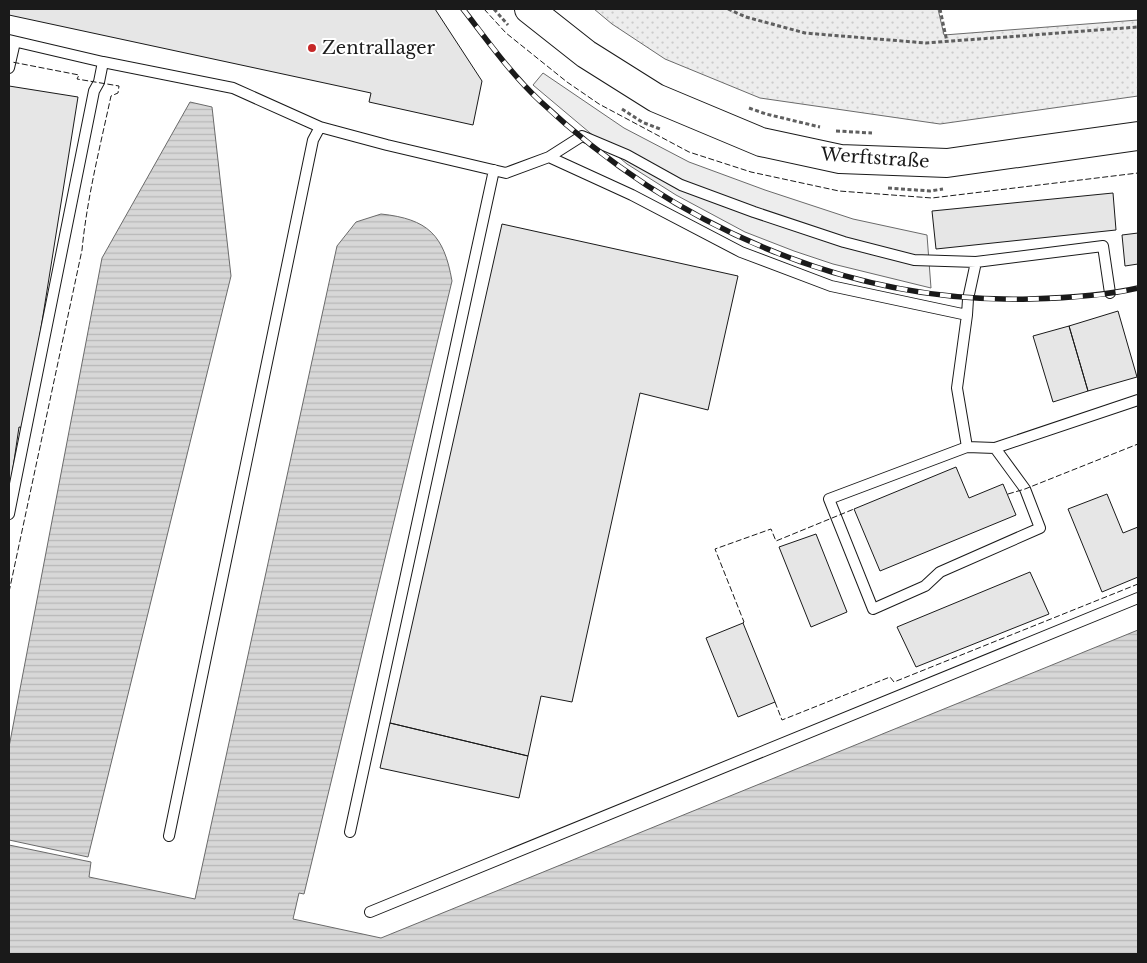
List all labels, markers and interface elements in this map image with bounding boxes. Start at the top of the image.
place label: Zentrallager [322,37,436,59]
marker: Zentrallager [306,42,318,54]
street label: Werftstraße [819,143,930,173]

